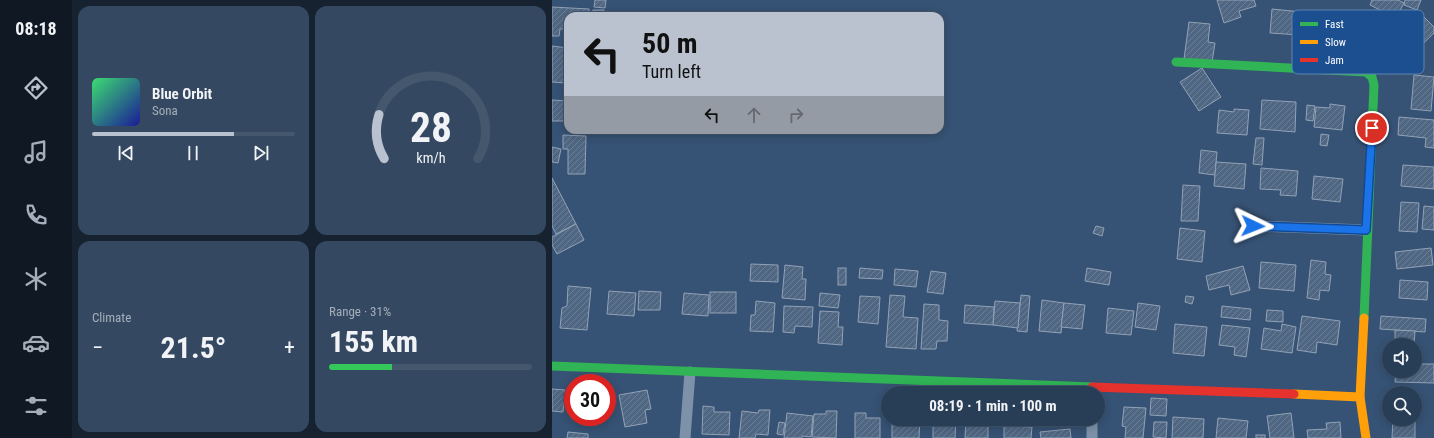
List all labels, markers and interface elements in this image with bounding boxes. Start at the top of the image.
legend [1292,10,1424,74]
text: 08:18 [15,18,57,39]
text: Fast [1325,18,1344,31]
text: 50 m [642,27,698,60]
icon: left [576,28,628,80]
text: Slow [1325,36,1346,49]
text: Jam [1325,54,1344,67]
text: Turn left [642,61,701,82]
icon: directions [22,74,50,102]
text: Blue Orbit [152,85,212,103]
text: 28 [409,102,452,151]
text: Sona [152,103,178,118]
icon: left [701,104,723,126]
icon: ahead [743,104,765,126]
icon: right [785,104,807,126]
pin [1355,111,1389,145]
icon: arrive [1361,117,1383,139]
icon: music [22,138,50,166]
icon: previous [115,142,137,164]
icon: pause [182,142,204,164]
icon: next [250,142,272,164]
text: km/h [416,149,445,165]
icon: phone [22,201,50,229]
position arrow [1232,205,1274,247]
icon: climate [22,265,50,293]
text: Range · 31% [329,304,391,319]
text: Climate [92,310,131,325]
text: 155 km [329,324,418,359]
icon: car [22,329,50,357]
text: 21.5° [161,330,226,365]
text: − [92,335,103,360]
text: + [284,335,295,360]
map controls [1382,338,1422,426]
button: sound [1382,338,1422,378]
speed limit sign: 30 [564,374,616,426]
button: search [1382,386,1422,426]
icon: filters [22,392,50,420]
text: 08:19 · 1 min · 100 m [929,397,1057,415]

